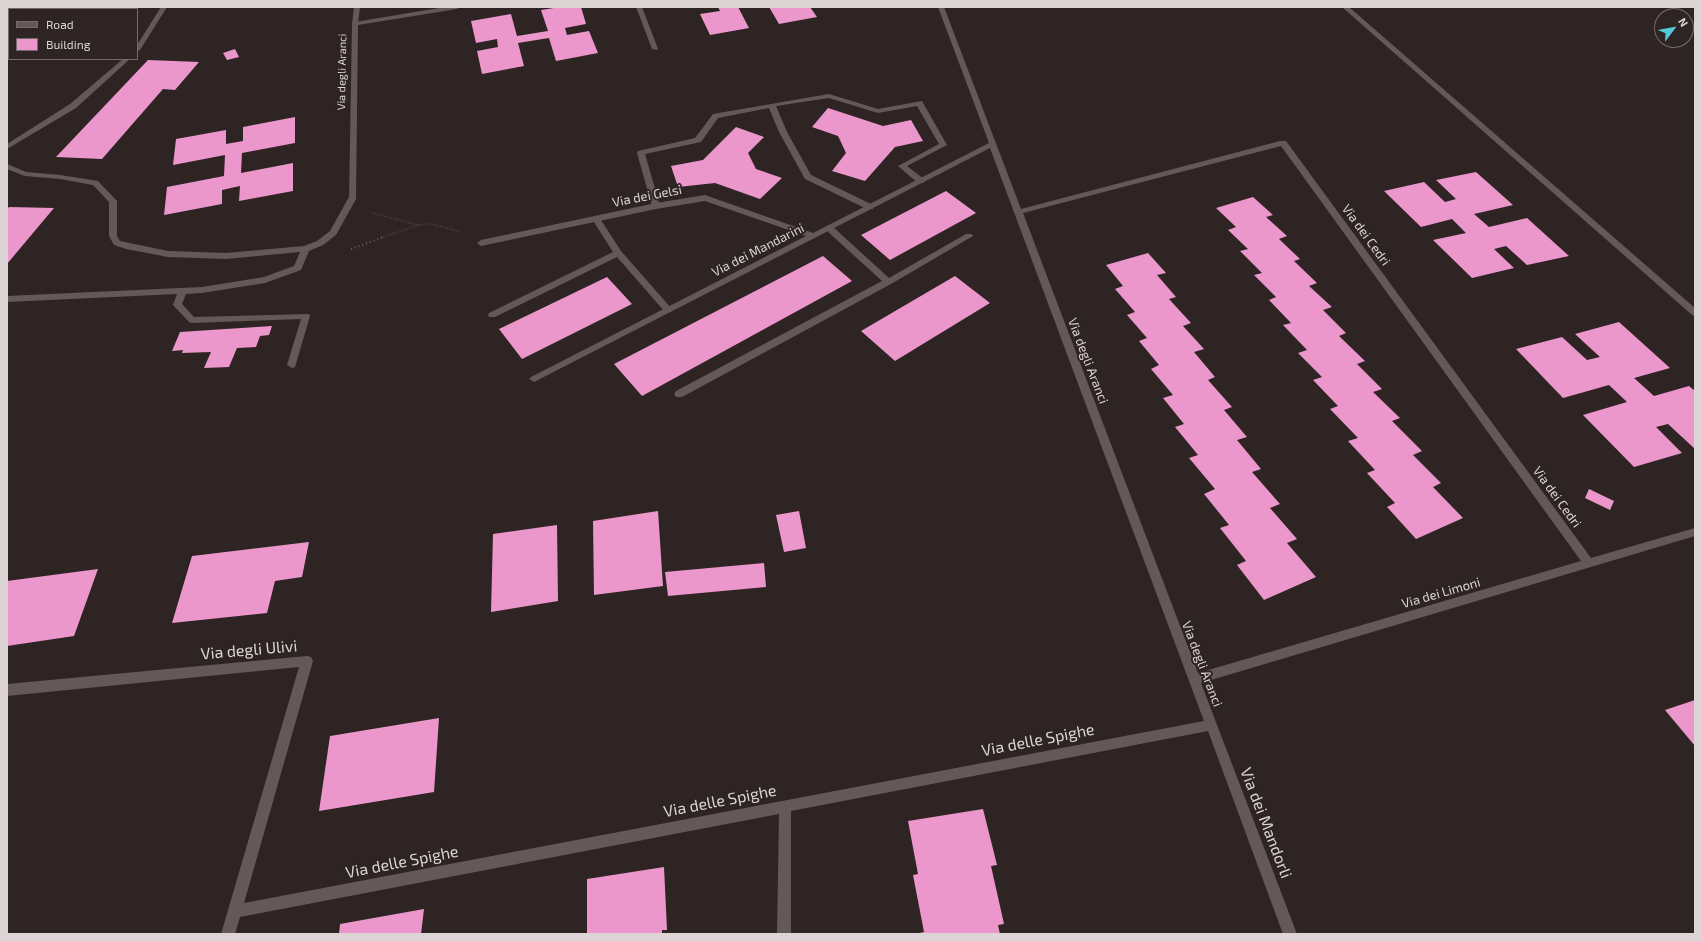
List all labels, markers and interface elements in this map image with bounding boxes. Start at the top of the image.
legend [8,8,138,60]
north arrow [1654,8,1694,48]
text: N [1676,15,1691,29]
text: Road [46,17,74,31]
street label: Via degli Aranci [335,34,349,110]
text: Building [46,37,90,51]
street label: Via dei Gelsi [611,182,683,210]
street label: Via dei Cedri [1339,201,1393,269]
street label: Via dei Mandarini [709,220,807,280]
street label: Via degli Aranci [1065,316,1111,406]
street label: Via dei Cedri [1530,463,1584,531]
street label: Via dei Limoni [1400,574,1482,612]
street label: Via degli Aranci [1179,619,1225,709]
street label: Via degli Ulivi [200,636,298,664]
street label: Via delle Spighe [980,720,1096,760]
street label: Via dei Mandorli [1236,765,1296,881]
street label: Via delle Spighe [662,781,778,821]
street label: Via delle Spighe [344,842,460,882]

